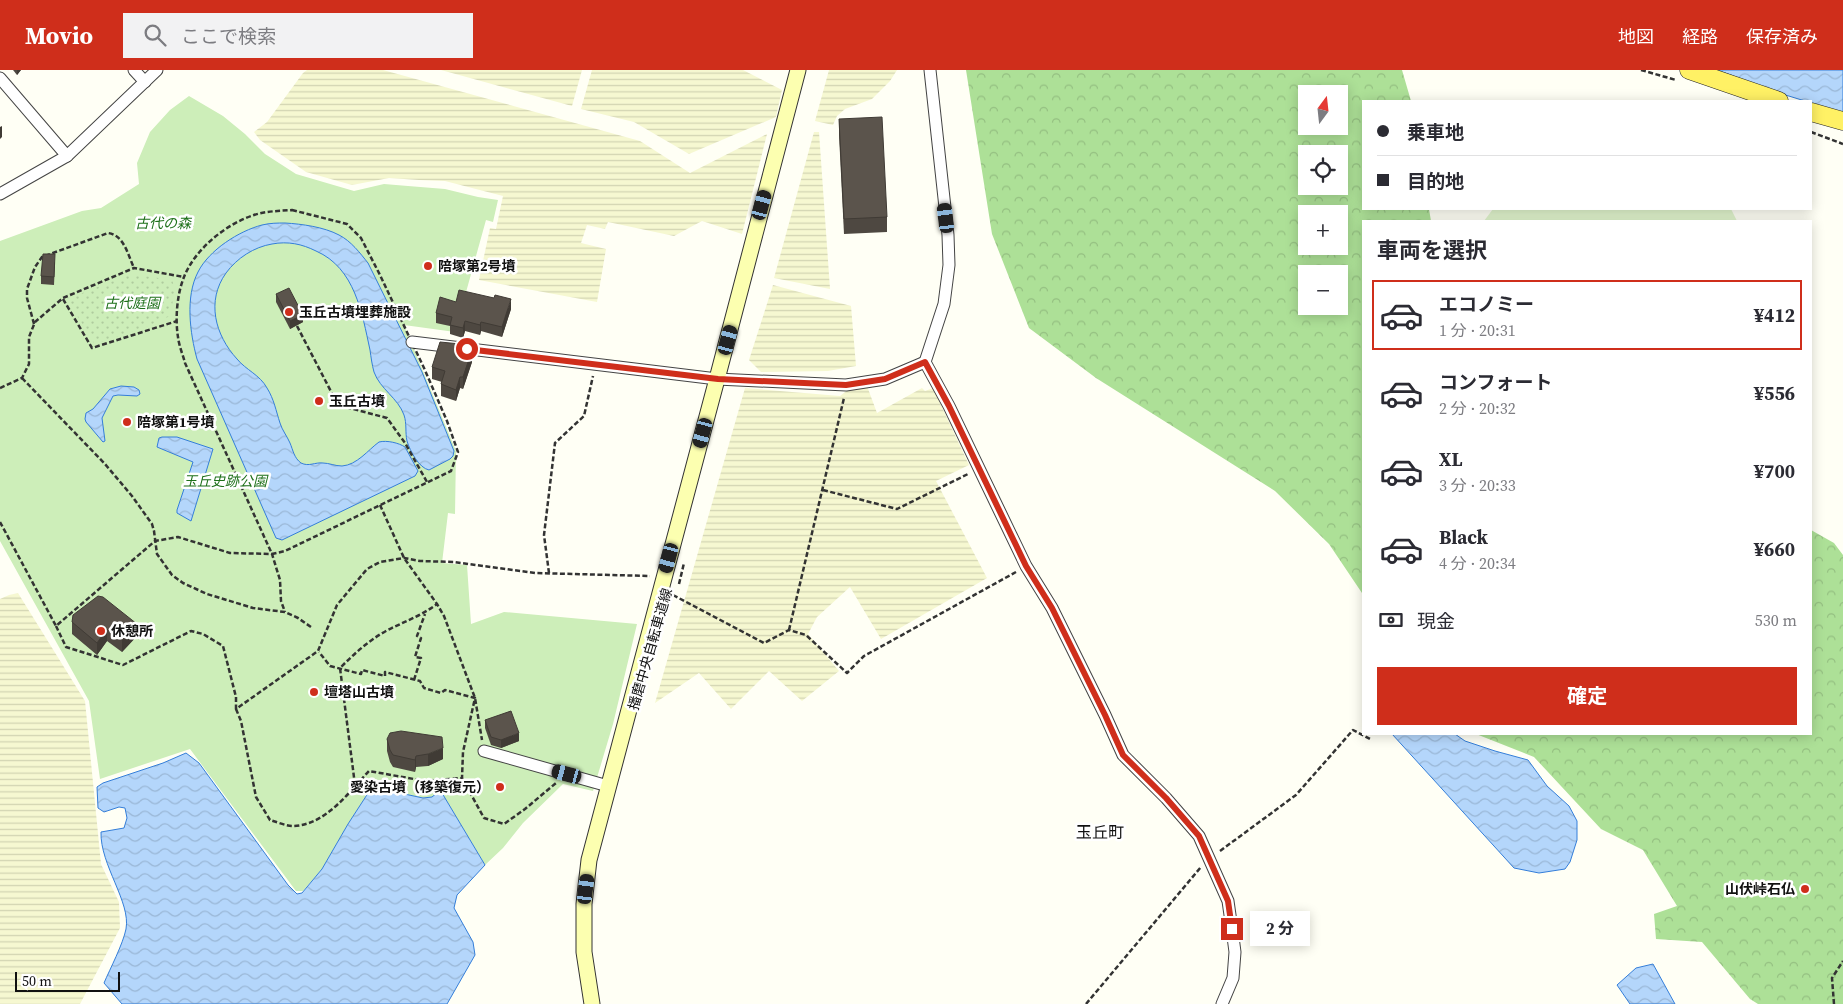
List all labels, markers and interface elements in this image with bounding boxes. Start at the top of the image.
search box [123,13,473,58]
text: Movio [25,19,93,52]
icon: search [141,21,169,49]
text: ここで検索 [181,23,276,49]
text: 地図 [1618,24,1654,49]
text: 経路 [1682,24,1718,49]
text: 保存済み [1746,24,1818,49]
north arrow [1298,85,1348,135]
map controls [1298,85,1348,315]
text: 乗車地 [1407,119,1464,145]
button: locate [1298,145,1348,195]
text: 目的地 [1407,168,1464,194]
car [750,189,773,221]
car [936,202,955,234]
button: + [1298,205,1348,255]
park label: 古代の森 [135,213,193,233]
text: 車両を選択 [1377,235,1487,265]
place label: 陪塚第2号墳 [438,256,516,276]
marker: 陪塚第2号墳 [422,260,434,272]
button: − [1298,265,1348,315]
text: エコノミー [1439,291,1534,317]
park label: 古代庭園 [104,293,162,313]
icon: car [1379,293,1424,338]
place label: 玉丘古墳埋葬施設 [299,302,411,322]
text: ¥412 [1754,302,1795,328]
marker: 玉丘古墳埋葬施設 [283,306,295,318]
text: 1 分 · 20:31 [1439,319,1516,341]
car [716,324,739,356]
route start [456,338,478,360]
text: コンフォート [1439,369,1552,395]
icon: car [1379,371,1424,416]
text: ¥556 [1754,380,1795,406]
place label: 玉丘古墳 [329,391,385,411]
marker: 玉丘古墳 [313,395,325,407]
text: 2 分 · 20:32 [1439,397,1516,419]
place label: 陪塚第1号墳 [137,412,215,432]
marker: 陪塚第1号墳 [121,416,133,428]
car [691,417,714,449]
text: XL [1439,446,1462,472]
icon: car [1379,449,1424,494]
text: ¥700 [1754,458,1795,484]
park label: 玉丘史跡公園 [183,471,269,491]
text: 3 分 · 20:33 [1439,474,1516,496]
text: Black [1439,524,1488,550]
icon: car [1379,527,1424,572]
text: ¥660 [1754,536,1795,562]
car [657,542,680,574]
text: 4 分 · 20:34 [1439,552,1516,574]
street label: 播磨中央自転車道線 [623,586,677,712]
icon: cash [1377,606,1405,634]
text: 現金 [1417,608,1455,634]
text: 530 m [1755,609,1797,631]
place label: 休憩所 [111,621,153,641]
marker: 休憩所 [95,625,107,637]
button: 確定 [1377,667,1797,725]
place label: 壇塔山古墳 [324,682,394,702]
marker: 壇塔山古墳 [308,686,320,698]
car [550,763,583,785]
place label: 愛染古墳（移築復元） [350,777,490,797]
marker: 愛染古墳（移築復元） [494,781,506,793]
district label: 玉丘町 [1076,821,1124,843]
car [576,873,595,905]
place label: 山伏峠石仏 [1725,879,1795,899]
marker: 山伏峠石仏 [1799,883,1811,895]
callout: 2 分 [1250,912,1310,946]
text: 2 分 [1266,917,1294,939]
route end [1221,918,1243,940]
scale bar [15,969,120,992]
text: 50 m [22,971,52,991]

